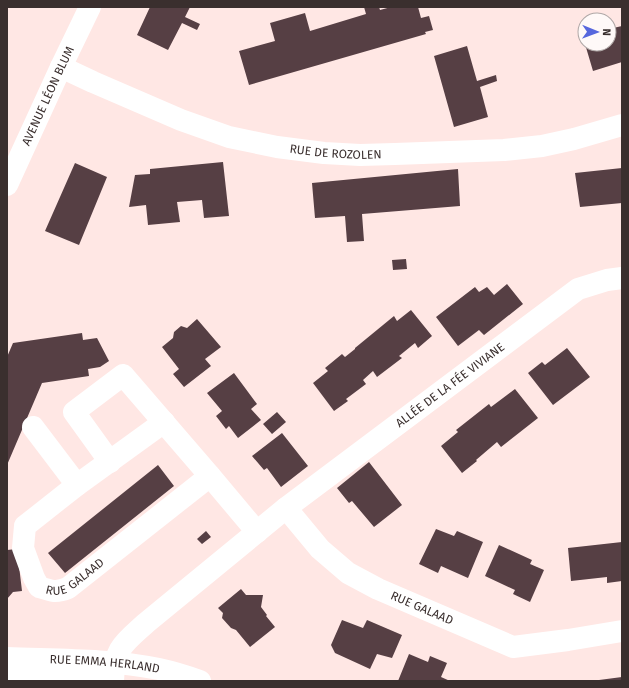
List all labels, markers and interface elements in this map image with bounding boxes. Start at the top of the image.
north arrow [577,12,617,52]
text: N [600,28,613,36]
street label: AVENUE LÉON BLUM [19,44,77,148]
street label: RUE DE ROZOLEN [289,142,382,162]
street label: ALLÉE DE LA FÉE VIVIANE [393,340,507,430]
street label: RUE GALAAD [44,555,107,598]
street label: RUE GALAAD [389,588,456,628]
street label: RUE EMMA HERLAND [50,652,161,676]

